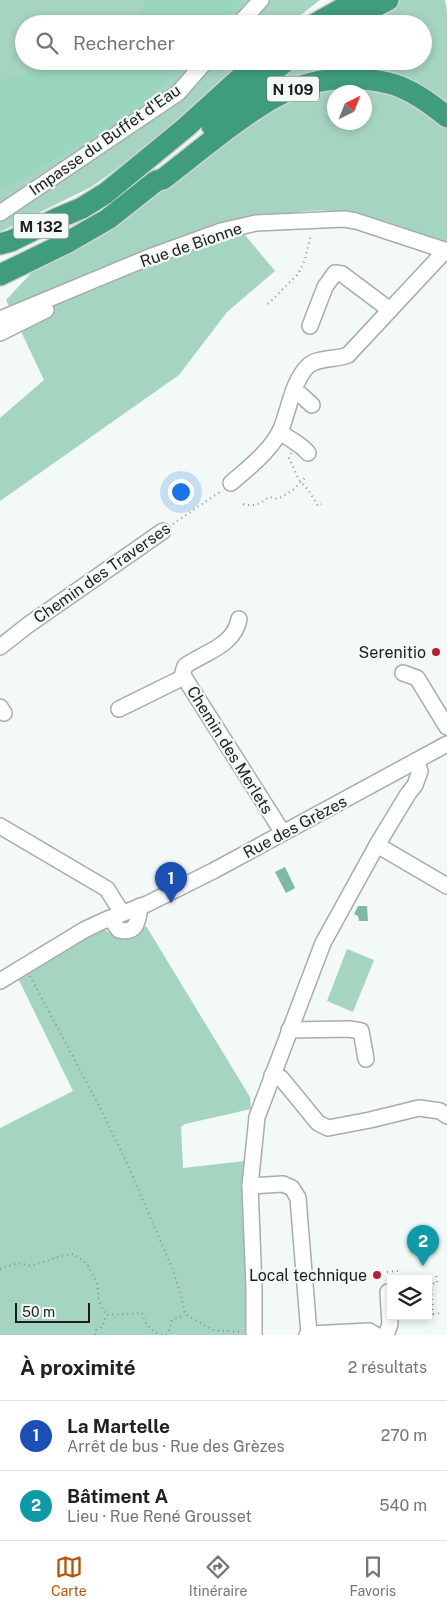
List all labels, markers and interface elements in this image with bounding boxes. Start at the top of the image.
search box [15,15,432,70]
icon: search [33,29,61,57]
text: Rechercher [73,32,175,54]
road number: N 109 [267,76,319,102]
street label: Impasse du Buffet d'Eau [26,81,184,199]
north arrow [327,85,372,130]
road number: M 132 [13,214,68,238]
street label: Rue de Bionne [138,219,244,271]
your location [168,479,194,505]
street label: Chemin des Traverses [30,519,174,627]
place label: Serenitio [359,643,426,662]
marker: Serenitio [430,646,442,658]
street label: Chemin des Merlets [183,682,277,818]
street label: Rue des Grèzes [240,792,350,862]
pin: 1 [155,862,187,903]
pin: 2 [407,1225,439,1266]
place label: Local technique [249,1266,367,1285]
marker: Local technique [371,1269,383,1281]
map controls [387,1275,432,1320]
button: layers [387,1275,432,1320]
scale bar [15,1300,90,1323]
text: 50 m [22,1304,55,1320]
text: À proximité [20,1355,136,1380]
text: 2 résultats [348,1358,427,1377]
text: La Martelle [67,1415,170,1437]
text: 1 [33,1426,39,1445]
text: 270 m [381,1426,427,1445]
text: Arrêt de bus · Rue des Grèzes [67,1437,285,1456]
text: Bâtiment A [67,1485,168,1507]
text: 2 [31,1496,41,1515]
text: 540 m [379,1496,427,1515]
text: Lieu · Rue René Grousset [67,1507,252,1526]
tab: Carte [51,1553,87,1599]
tab: Itinéraire [189,1553,247,1599]
tab: Favoris [349,1553,396,1599]

